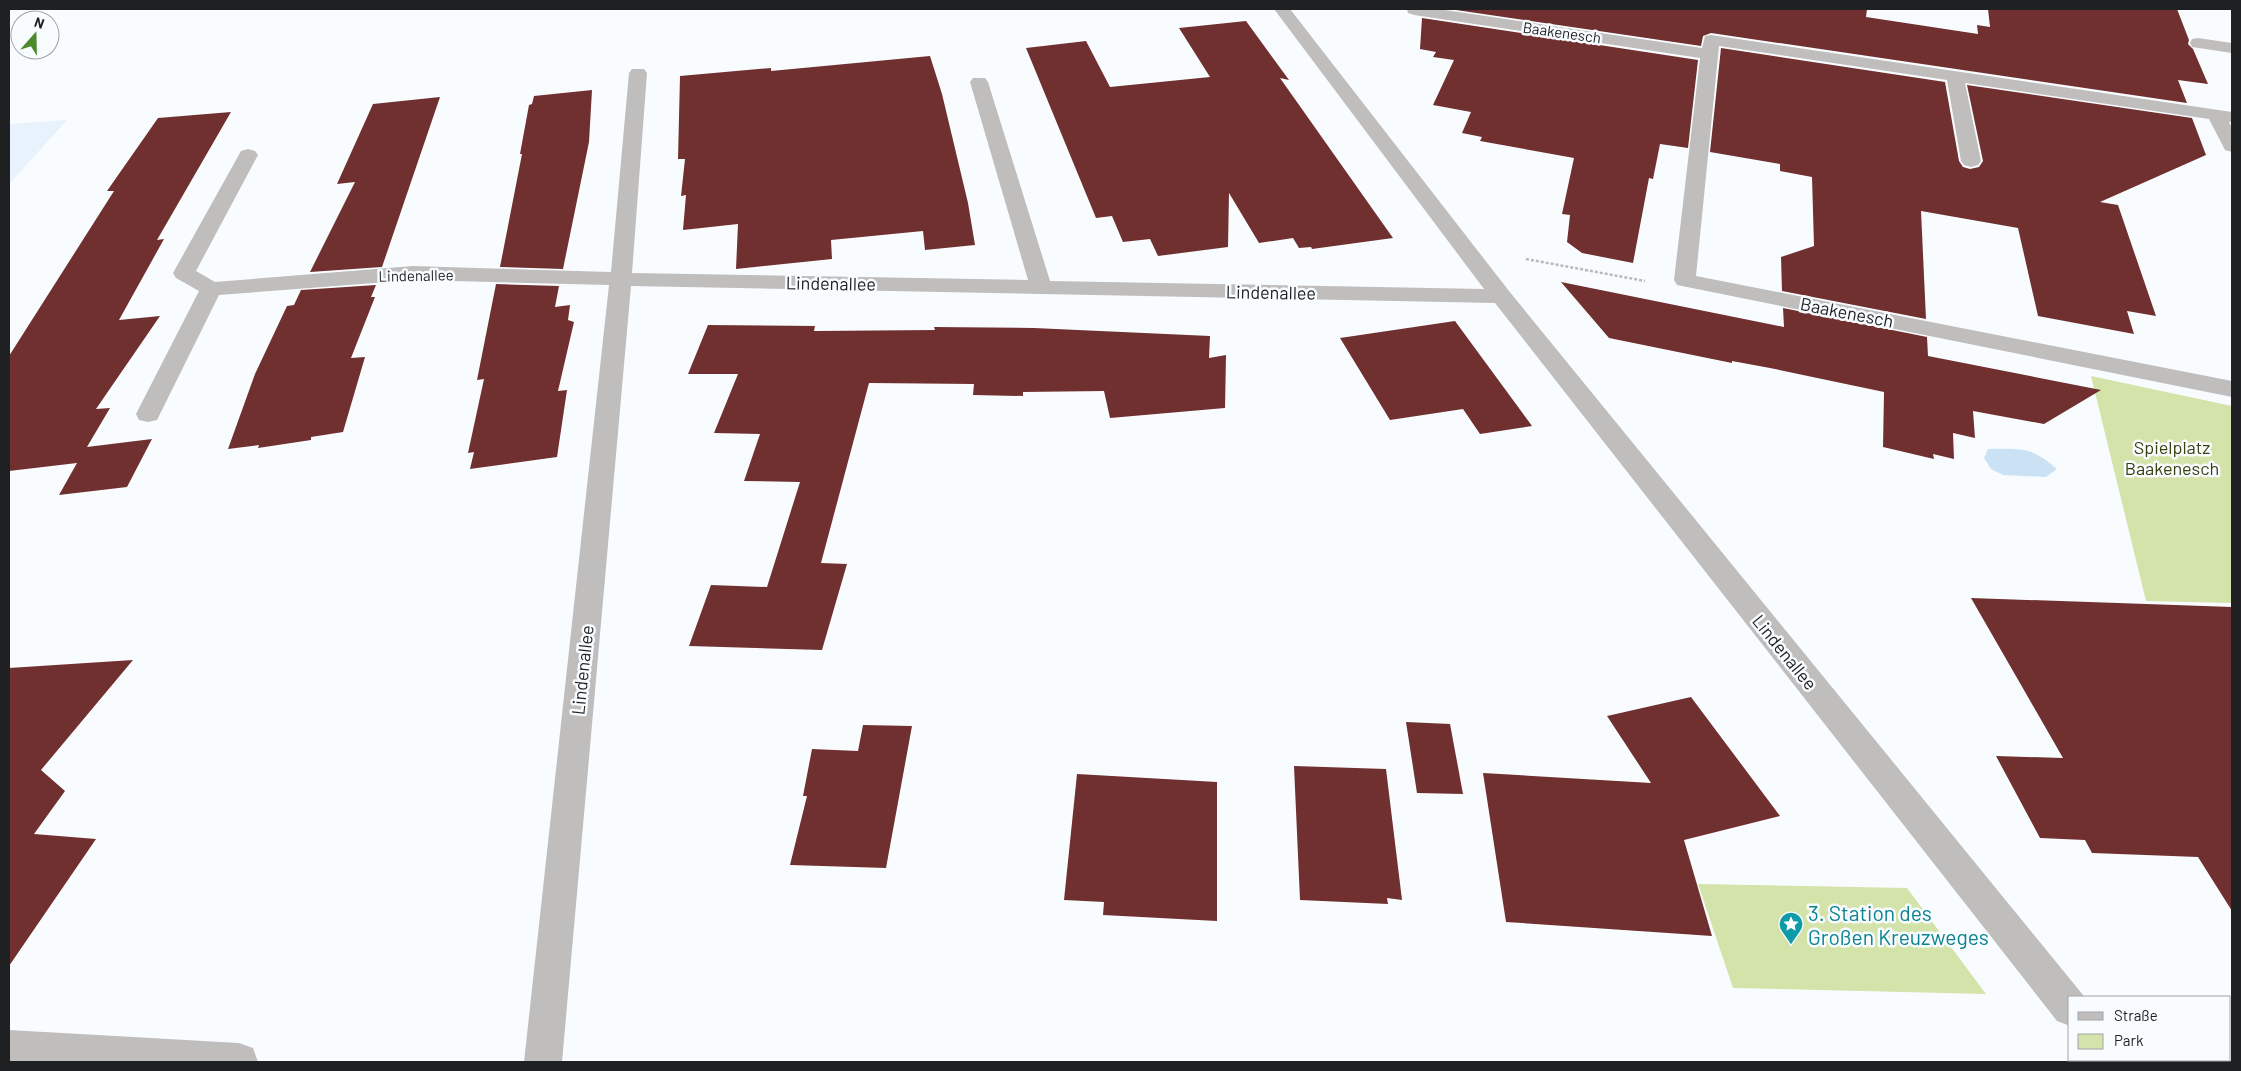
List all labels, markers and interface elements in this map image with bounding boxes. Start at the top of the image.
north arrow [10,10,60,60]
text: N [32,13,47,32]
street label: Baakenesch [1522,18,1602,46]
street label: Lindenallee [378,265,454,285]
street label: Lindenallee [786,271,876,295]
street label: Lindenallee [1226,280,1316,304]
street label: Baakenesch [1798,292,1896,332]
park label: Spielplatz Baakenesch [2125,436,2219,479]
street label: Lindenallee [1748,610,1822,694]
street label: Lindenallee [566,624,598,716]
place label: 3. Station des Großen Kreuzweges [1808,900,1989,949]
place icon: 3. Station des Großen Kreuzweges [1778,911,1804,945]
legend [2068,996,2231,1061]
text: Straße [2114,1006,2158,1024]
text: Park [2114,1031,2144,1049]

